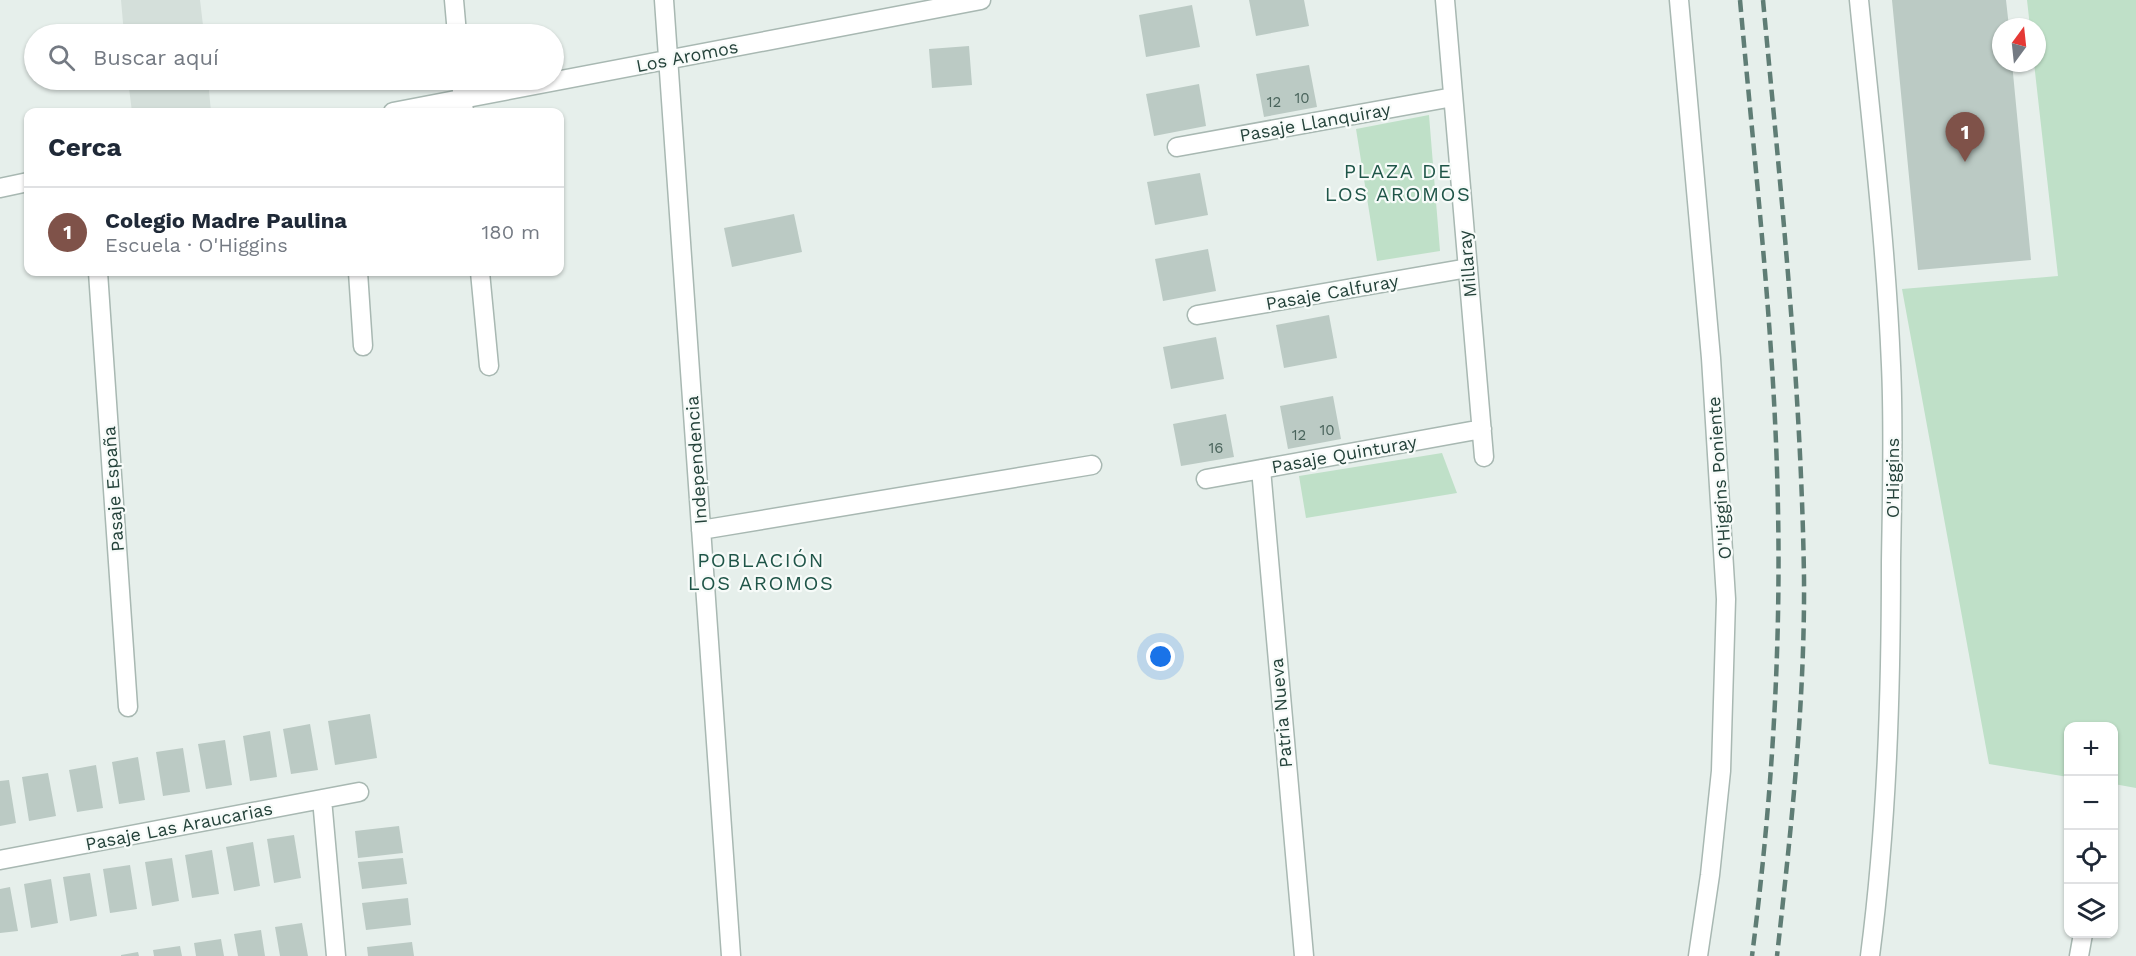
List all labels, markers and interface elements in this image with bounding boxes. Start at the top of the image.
north arrow [1992,18,2046,72]
search box [24,24,564,90]
street label: Los Aromos [634,36,740,76]
icon: search [45,41,78,74]
text: Buscar aquí [93,45,219,70]
house number: 10 [1294,89,1310,107]
house number: 12 [1267,93,1281,111]
street label: Pasaje Llanquiray [1238,98,1393,146]
pin: 1 [1946,112,1984,162]
text: Cerca [48,132,122,162]
district label: PLAZA DE LOS AROMOS [1325,159,1471,206]
text: Colegio Madre Paulina [105,208,347,233]
text: 1 [63,220,72,244]
text: 180 m [482,220,540,244]
street label: Millaray [1454,229,1480,298]
text: Escuela · O'Higgins [105,233,288,257]
street label: Pasaje Calfuray [1264,270,1401,314]
street label: Independencia [681,395,711,525]
street label: O'Higgins Poniente [1703,396,1735,560]
house number: 10 [1319,421,1335,439]
street label: Pasaje España [98,425,128,553]
house number: 12 [1292,426,1306,444]
street label: Pasaje Quinturay [1270,431,1419,477]
street label: O'Higgins [1882,438,1903,518]
house number: 16 [1209,439,1223,457]
district label: POBLACIÓN LOS AROMOS [688,548,834,595]
your location [1146,642,1175,671]
street label: Patria Nueva [1266,657,1296,769]
map controls [2064,722,2118,938]
button: + [2064,722,2118,776]
button: − [2064,776,2118,830]
street label: Pasaje Las Araucarias [84,798,274,854]
button: locate [2064,830,2118,884]
button: layers [2064,884,2118,938]

